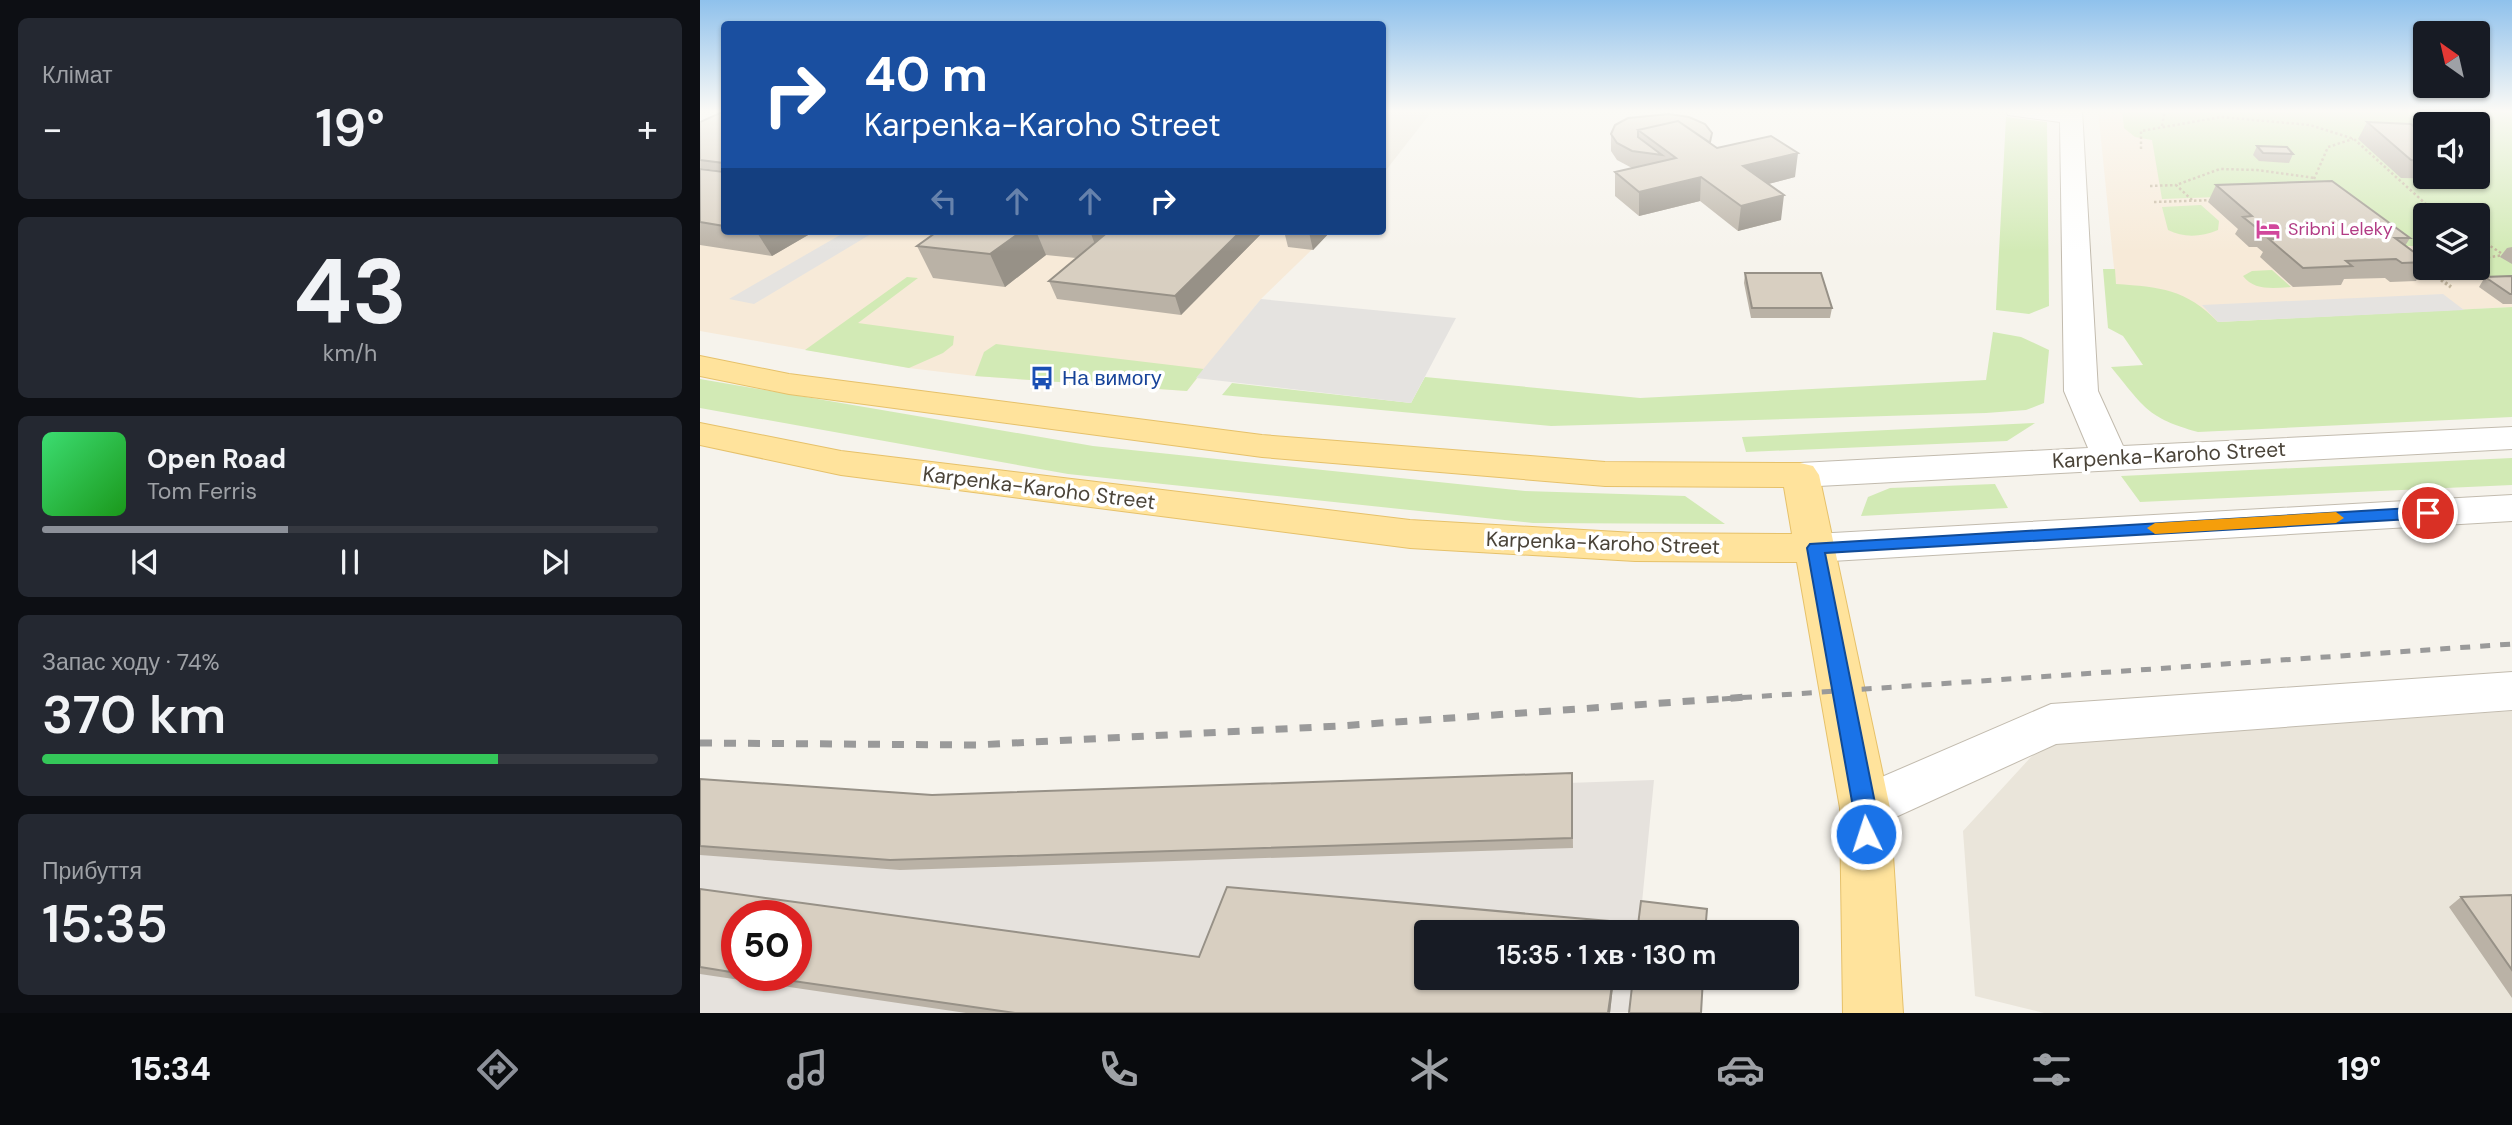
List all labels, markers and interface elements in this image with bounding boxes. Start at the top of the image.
north arrow [2413,21,2490,98]
map controls [2413,21,2490,280]
text: 40 m [864,42,988,106]
icon: right [749,49,840,140]
text: Клімат [42,60,113,90]
text: 19° [315,94,385,162]
text: − [42,104,63,154]
text: + [637,104,658,154]
text: Karpenka-Karoho Street [864,104,1221,146]
button: sound [2413,112,2490,189]
icon: left [925,182,963,220]
icon: ahead [998,182,1036,220]
icon: ahead [1071,182,1109,220]
icon: right [1144,182,1182,220]
button: layers [2413,203,2490,280]
hotel icon: Sribni Leleky [2254,215,2282,243]
place label: Sribni Leleky [2288,217,2393,241]
text: 43 [293,233,407,351]
text: km/h [323,338,377,368]
bus stop icon: На вимогу [1028,364,1056,392]
place label: На вимогу [1062,364,1162,392]
street label: Karpenka-Karoho Street [2051,435,2287,475]
text: Open Road [147,442,286,476]
street label: Karpenka-Karoho Street [921,460,1157,516]
text: Tom Ferris [147,476,257,506]
pin [2398,483,2458,543]
icon: arrive [2409,494,2447,532]
street label: Karpenka-Karoho Street [1486,525,1720,561]
icon: previous [126,543,164,581]
icon: pause [331,543,369,581]
icon: next [536,543,574,581]
text: Запас ходу · 74% [42,647,220,677]
text: 370 km [42,681,226,749]
position arrow [1829,797,1903,871]
text: Прибуття [42,856,142,886]
text: 15:35 [42,890,168,958]
speed limit sign: 50 [721,900,812,991]
text: 15:35 · 1 хв · 130 m [1497,938,1716,972]
icon: directions [473,1045,522,1094]
icon: music [783,1045,832,1094]
icon: phone [1094,1045,1143,1094]
icon: climate [1405,1045,1454,1094]
icon: car [1716,1045,1765,1094]
icon: filters [2027,1045,2076,1094]
text: 15:34 [131,1048,211,1090]
text: 19° [2337,1048,2381,1090]

